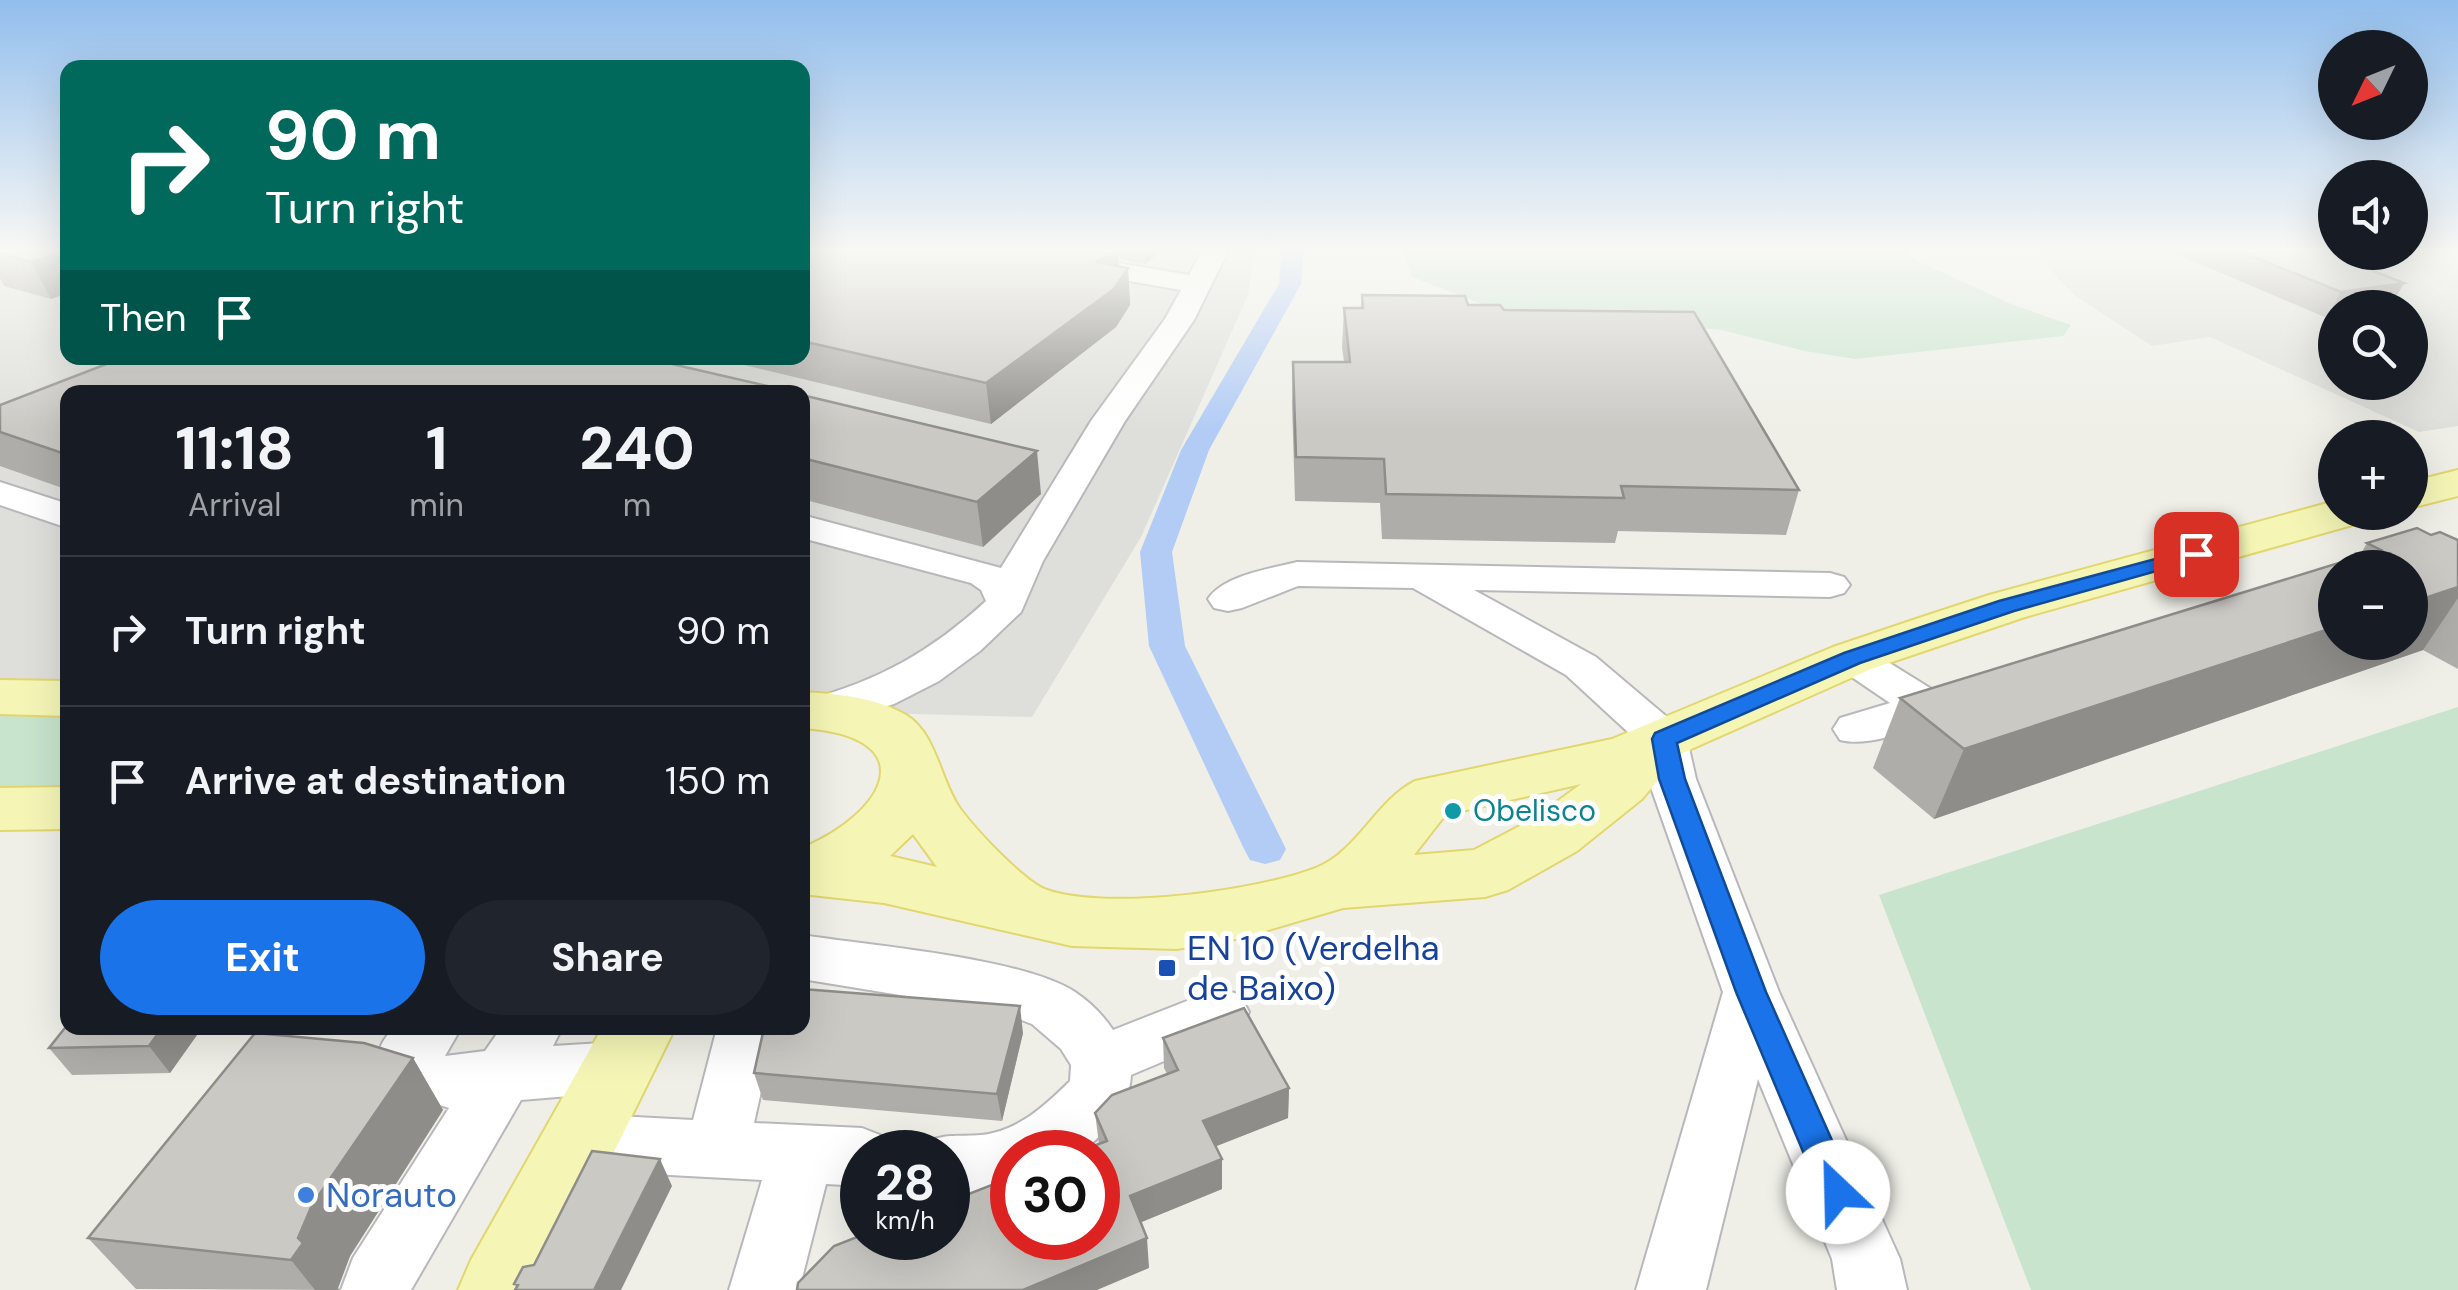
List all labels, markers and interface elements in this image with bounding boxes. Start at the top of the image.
north arrow [2318,30,2428,140]
map controls [2318,30,2428,660]
text: 90 m [265,90,441,181]
icon: right [100,100,230,230]
button: sound [2318,160,2428,270]
text: Turn right [265,178,464,237]
icon: arrive [207,290,262,345]
button: search [2318,290,2428,400]
text: Then [100,293,187,343]
text: 11:18 [175,409,294,488]
text: 1 [426,409,448,488]
text: 240 [579,409,695,488]
button: + [2318,420,2428,530]
text: Arrival [188,484,281,526]
text: min [409,484,464,526]
text: m [623,484,651,526]
pin [2154,512,2239,597]
icon: arrive [2169,527,2224,582]
button: − [2318,550,2428,660]
icon: right [100,604,155,659]
text: Turn right [185,606,366,656]
text: 90 m [676,606,770,656]
icon: arrive [100,754,155,809]
text: Arrive at destination [185,756,567,806]
text: 150 m [665,756,770,806]
place label: Obelisco [1473,791,1596,830]
marker: Obelisco [1442,800,1464,822]
button: Exit [100,900,425,1015]
button: Share [445,900,770,1015]
place label: EN 10 (Verdelha de Baixo) [1187,925,1440,1011]
marker: EN 10 (Verdelha de Baixo) [1156,957,1178,979]
speed limit sign: 30 [990,1130,1120,1260]
position arrow [1786,1140,1890,1244]
text: 28 [875,1150,935,1216]
place label: Norauto [326,1172,457,1218]
marker: Norauto [295,1184,317,1206]
text: km/h [875,1204,935,1237]

